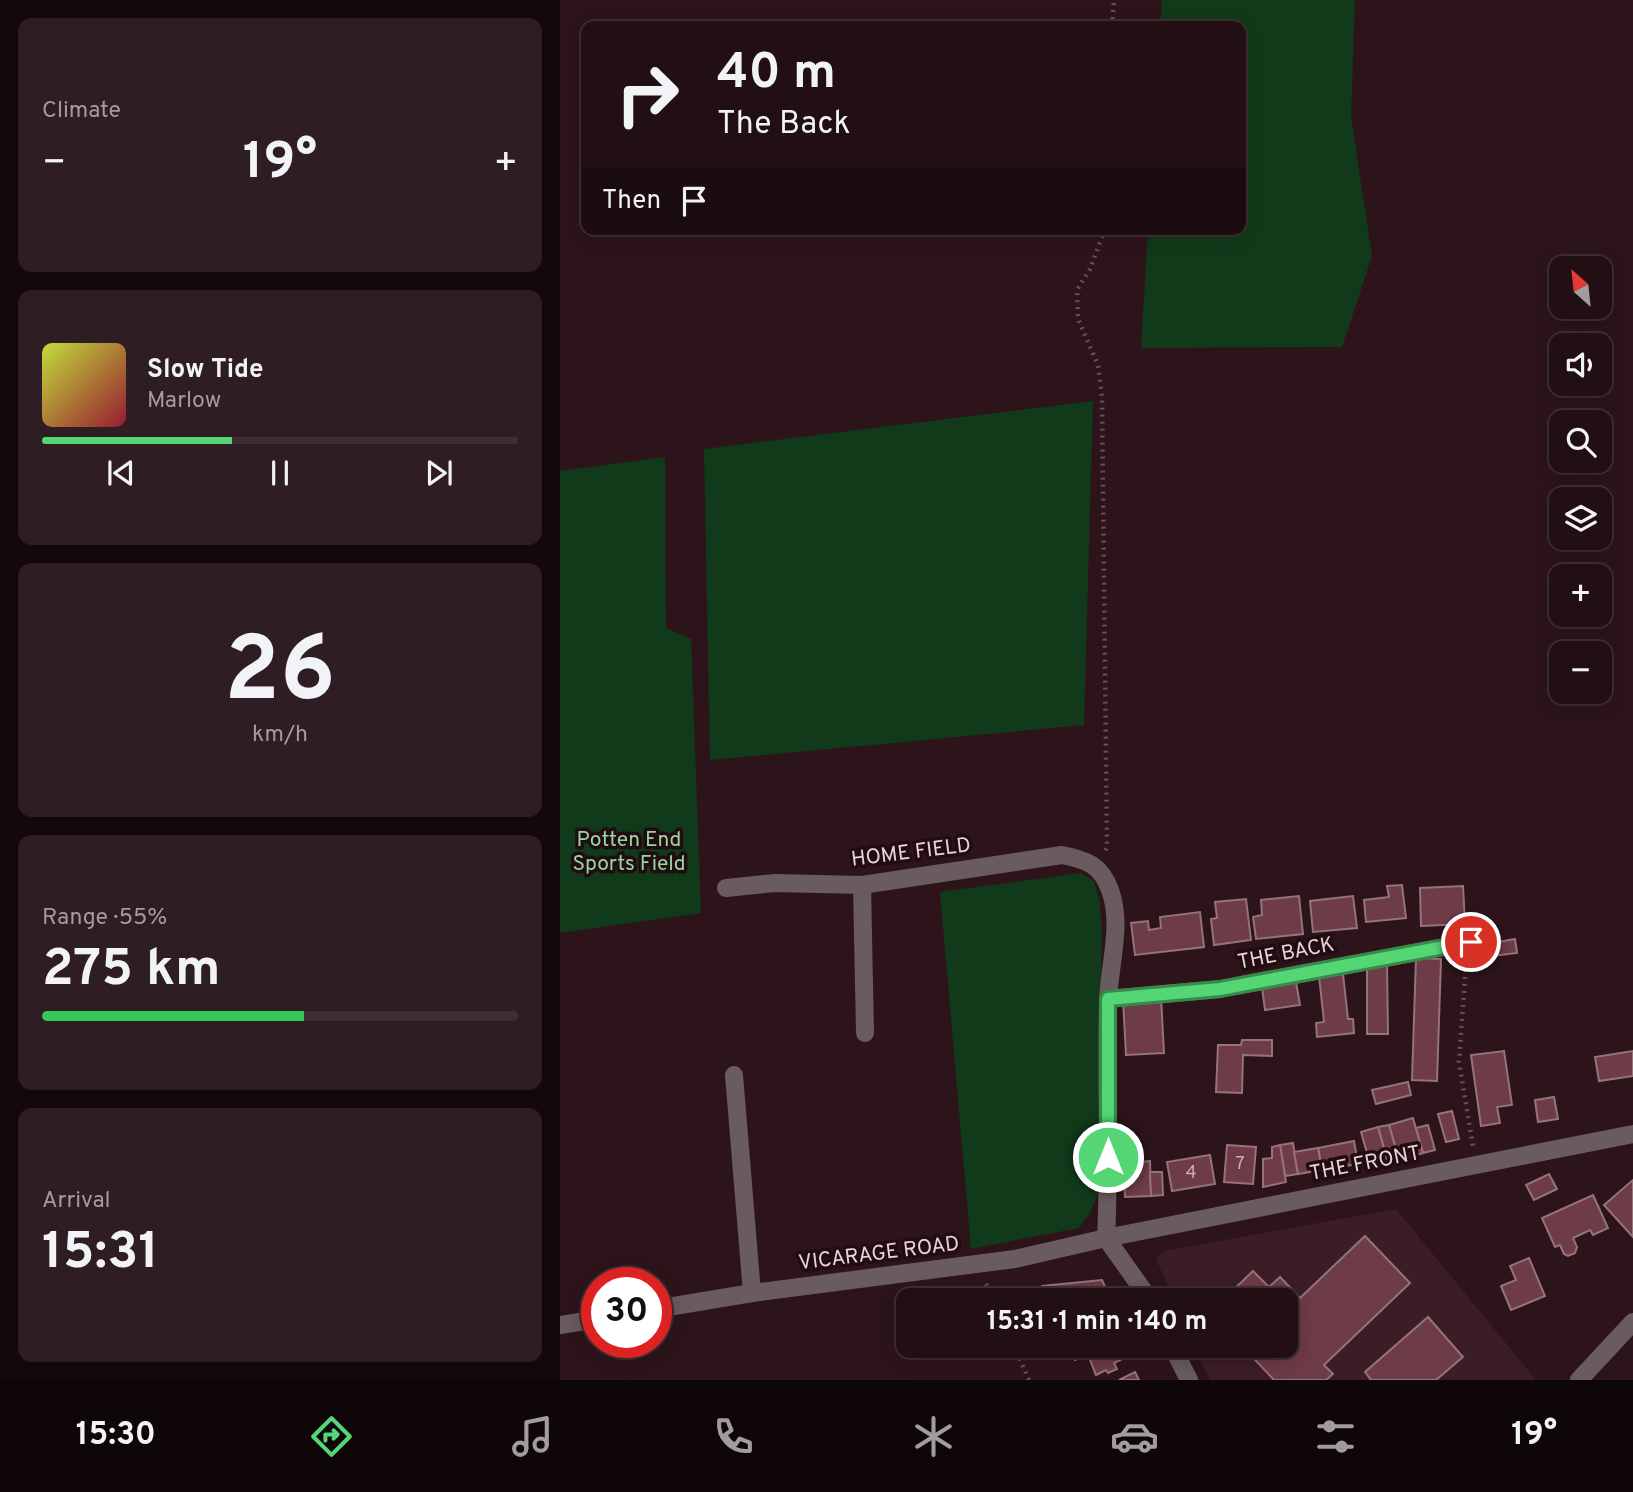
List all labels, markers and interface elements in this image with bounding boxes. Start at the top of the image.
text: 40 m [717,44,836,106]
icon: right [602,49,693,140]
text: Climate [42,97,121,126]
text: The Back [717,105,850,145]
text: 19° [243,131,317,197]
text: − [42,140,67,189]
text: + [493,140,518,189]
icon: arrive [675,182,713,220]
text: Then [602,185,661,218]
north arrow [1549,256,1612,318]
map controls [1549,256,1612,704]
button: sound [1549,333,1612,396]
text: Slow Tide [147,354,264,387]
text: Marlow [147,387,221,416]
button: search [1549,410,1612,473]
icon: previous [102,454,140,492]
icon: pause [261,454,299,492]
icon: next [420,454,458,492]
button: layers [1549,487,1612,550]
button: + [1549,564,1612,627]
text: 26 [224,618,336,733]
button: − [1549,641,1612,704]
text: km/h [252,721,308,750]
park label: Potten End Sports Field [572,827,686,878]
street label: HOME FIELD [850,832,972,874]
text: Range · 55% [42,904,167,933]
pin [1441,912,1501,972]
icon: arrive [1452,923,1490,961]
street label: THE BACK [1235,931,1337,977]
text: 275 km [42,938,221,1004]
position arrow [1071,1120,1145,1194]
street label: THE FRONT [1307,1140,1423,1188]
house number: 7 [1235,1153,1245,1176]
house number: 4 [1185,1162,1197,1185]
text: Arrival [42,1187,111,1216]
text: 15:31 [42,1221,159,1287]
street label: VICARAGE ROAD [797,1231,961,1277]
speed limit sign: 30 [581,1267,672,1358]
text: 15:31 · 1 min · 140 m [987,1306,1207,1339]
icon: directions [307,1412,356,1461]
icon: music [508,1412,557,1461]
icon: phone [709,1412,758,1461]
icon: climate [909,1412,958,1461]
icon: car [1110,1412,1159,1461]
icon: filters [1311,1412,1360,1461]
text: 15:30 [76,1416,156,1456]
text: 19° [1511,1416,1557,1456]

